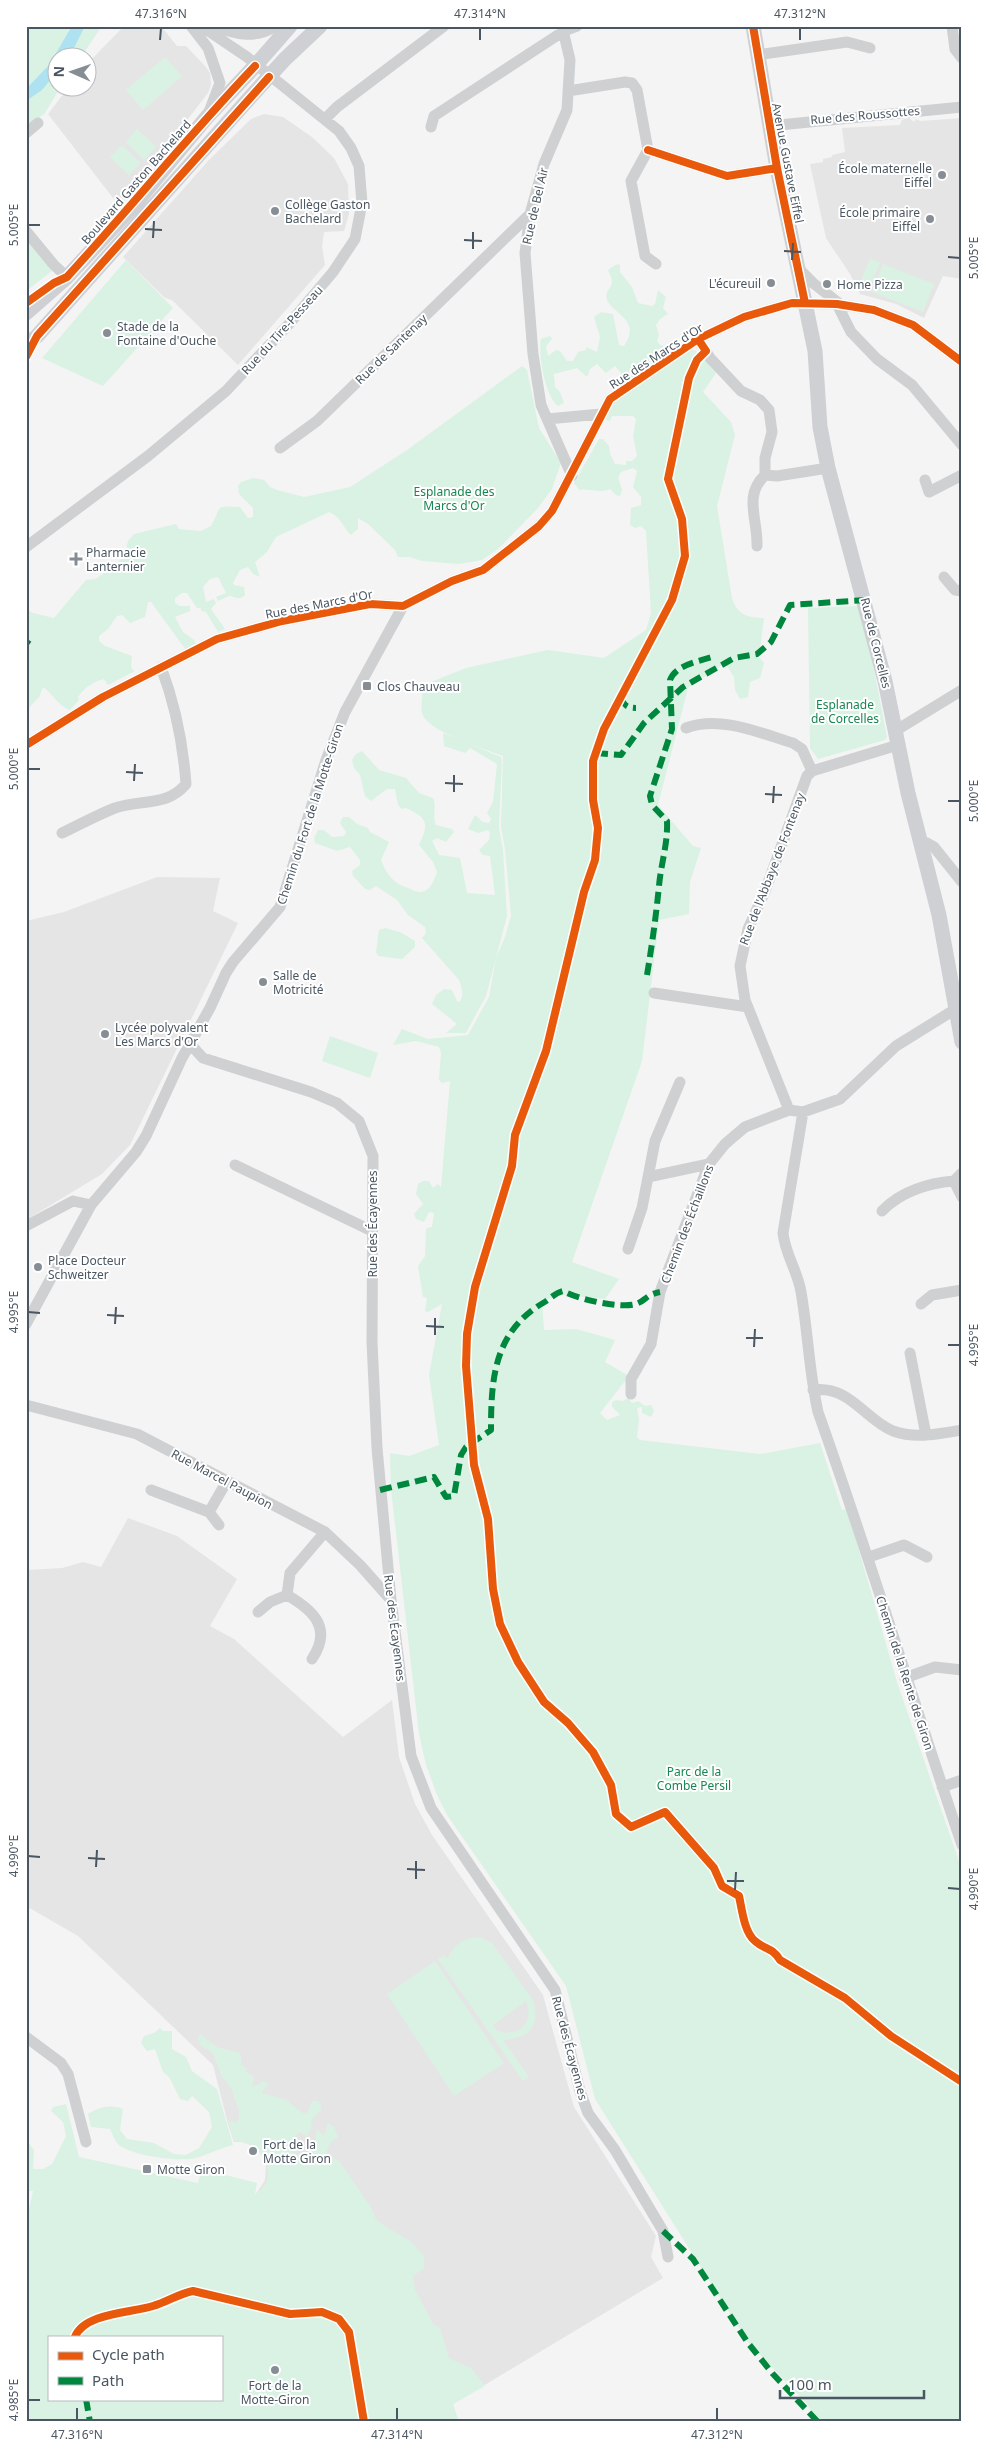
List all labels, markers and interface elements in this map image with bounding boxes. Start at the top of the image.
text: 47.316°N [135,5,187,22]
text: 47.314°N [454,5,506,22]
text: 47.312°N [774,5,826,22]
north arrow [48,48,98,98]
text: N [49,66,68,78]
street label: Avenue Gustave Eiffel [768,101,808,225]
street label: Rue des Roussottes [810,102,921,128]
street label: Boulevard Gaston Bachelard [77,116,195,248]
place label: École maternelle Eiffel [838,160,932,191]
street label: Rue de Bel Air [518,166,552,246]
marker: École maternelle Eiffel [936,169,948,181]
place label: Collège Gaston Bachelard [285,196,370,227]
text: 5.005°E [5,204,22,246]
place label: École primaire Eiffel [839,204,920,235]
marker: Collège Gaston Bachelard [269,205,281,217]
marker: École primaire Eiffel [924,213,936,225]
text: 5.005°E [965,237,982,279]
place label: L'écureuil [709,275,761,292]
place label: Home Pizza [837,276,903,293]
marker: L'écureuil [765,277,777,289]
marker: Home Pizza [821,278,833,290]
street label: Rue du Tire-Pesseau [237,282,327,378]
street label: Rue de Santenay [351,310,431,388]
place label: Stade de la Fontaine d'Ouche [117,318,216,349]
street label: Rue des Marcs d'Or [606,319,706,393]
marker: Stade de la Fontaine d'Ouche [101,327,113,339]
park label: Esplanade des Marcs d'Or [414,483,495,514]
place label: Pharmacie Lanternier [86,544,146,575]
marker: Pharmacie Lanternier [70,553,82,565]
street label: Rue des Marcs d'Or [264,585,374,623]
street label: Rue de Corcelles [857,596,896,690]
place label: Clos Chauveau [377,678,460,695]
marker: Clos Chauveau [361,680,373,692]
park label: Esplanade de Corcelles [811,696,879,727]
street label: Chemin du Fort de la Motte-Giron [273,721,347,907]
text: 5.000°E [5,748,22,790]
text: 5.000°E [965,780,982,822]
street label: Rue de l'Abbaye de Fontenay [735,790,809,948]
place label: Salle de Motricité [273,967,324,998]
marker: Salle de Motricité [257,976,269,988]
place label: Lycée polyvalent Les Marcs d'Or [115,1019,209,1050]
marker: Lycée polyvalent Les Marcs d'Or [99,1028,111,1040]
street label: Chemin des Échaillons [656,1162,718,1286]
street label: Rue des Écayennes [364,1170,381,1278]
place label: Place Docteur Schweitzer [48,1252,126,1283]
marker: Place Docteur Schweitzer [32,1261,44,1273]
text: 4.995°E [5,1291,22,1333]
text: 4.995°E [965,1324,982,1366]
street label: Rue Marcel Paupion [168,1445,276,1513]
street label: Rue des Écayennes [380,1574,410,1682]
street label: Chemin de la Rente de Giron [872,1594,938,1752]
park label: Parc de la Combe Persil [657,1763,731,1794]
text: 4.990°E [5,1835,22,1877]
text: 4.990°E [965,1868,982,1910]
street label: Rue des Écayennes [548,1994,592,2102]
place label: Fort de la Motte Giron [263,2136,331,2167]
marker: Fort de la Motte Giron [247,2145,259,2157]
place label: Motte Giron [157,2161,225,2178]
marker: Motte Giron [141,2163,153,2175]
legend [48,2336,222,2400]
text: Cycle path [92,2344,165,2364]
marker: Fort de la Motte-Giron [269,2364,281,2376]
scale bar [780,2368,924,2400]
text: Path [92,2370,124,2390]
text: 100 m [788,2374,832,2394]
place label: Fort de la Motte-Giron [241,2377,309,2408]
text: 4.985°E [5,2379,22,2421]
text: 47.316°N [51,2426,103,2443]
text: 47.314°N [371,2426,423,2443]
text: 47.312°N [691,2426,743,2443]

